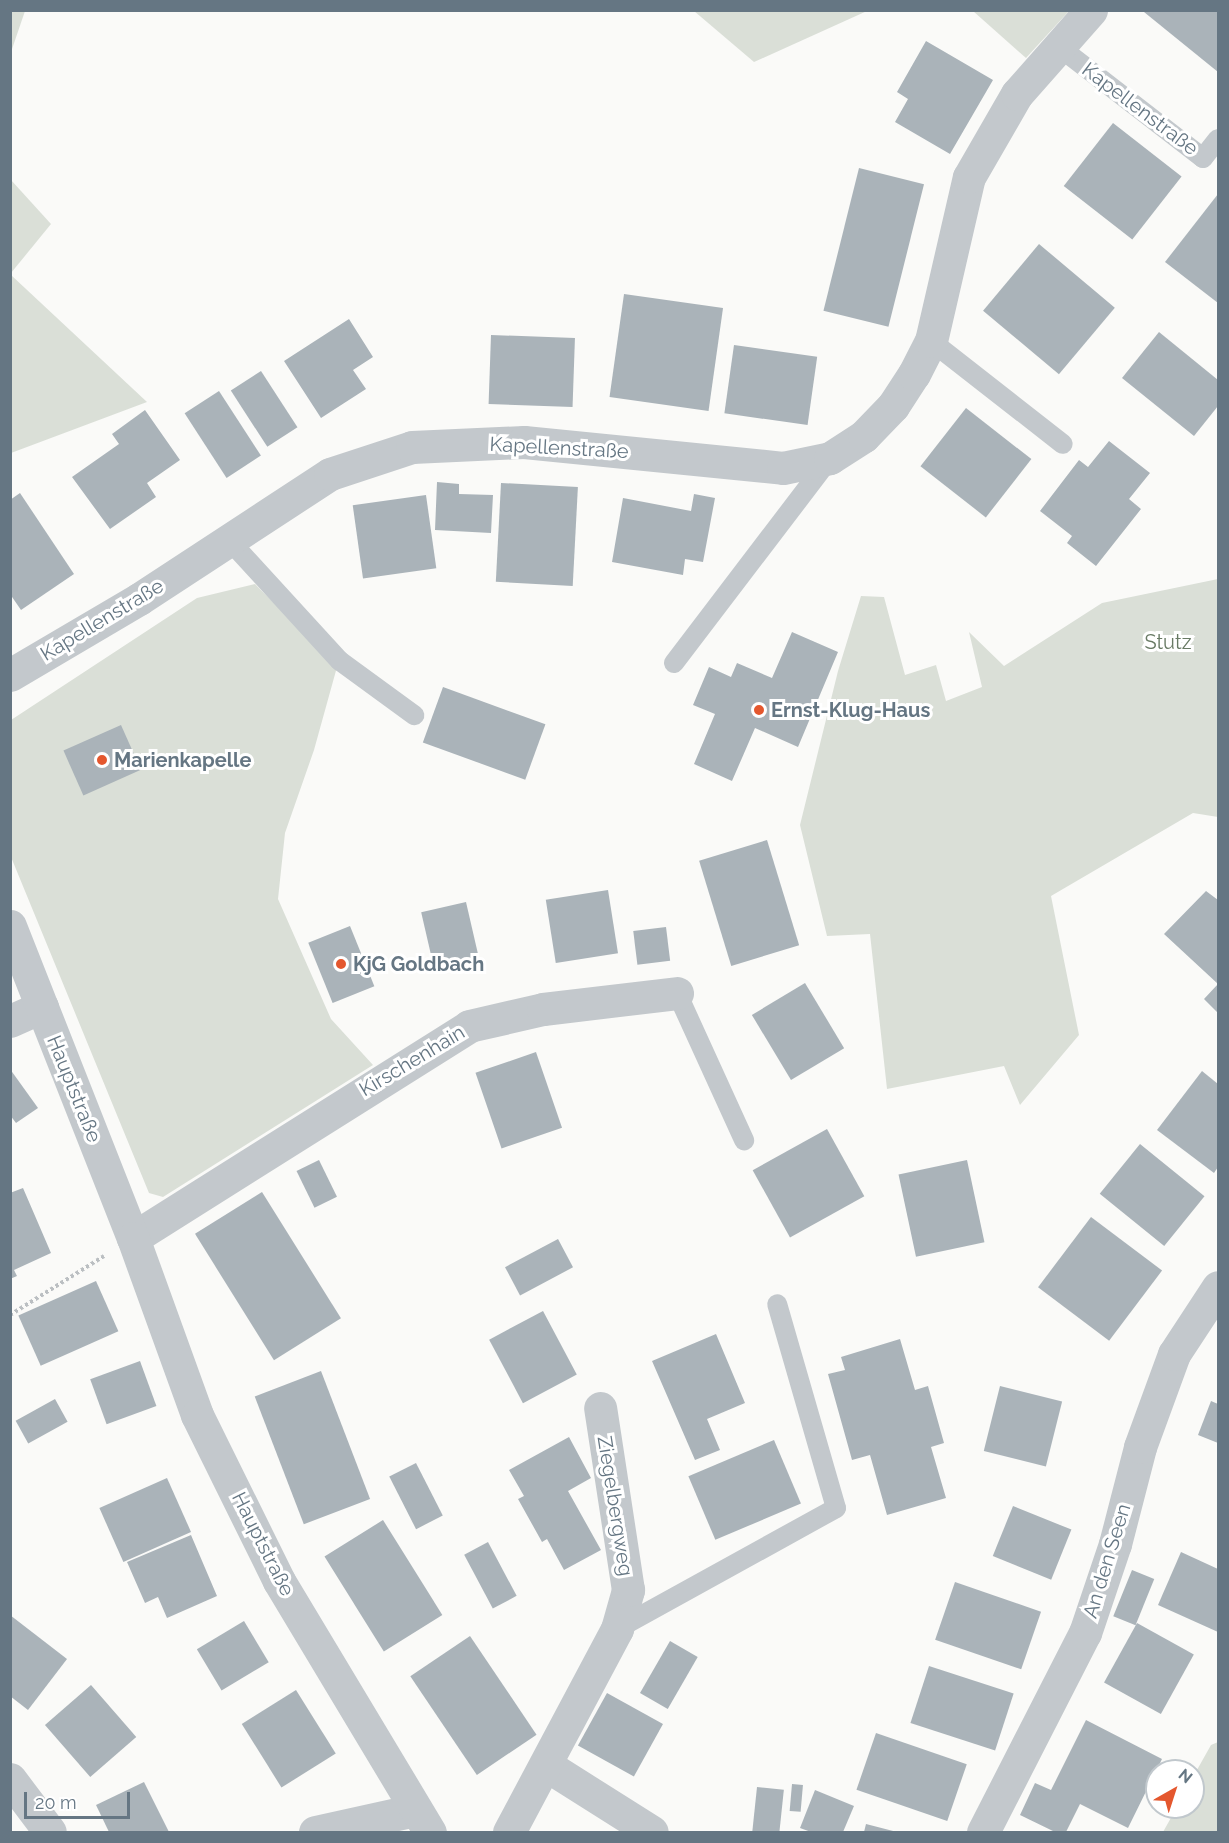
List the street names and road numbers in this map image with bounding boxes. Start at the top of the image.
street label: Kapellenstraße [1077,58,1203,160]
street label: Kapellenstraße [489,432,629,464]
street label: Kapellenstraße [36,574,168,666]
street label: Kirschenhain [355,1020,469,1102]
street label: Hauptstraße [42,1032,106,1146]
street label: Ziegelbergweg [592,1434,638,1578]
street label: Hauptstraße [227,1488,299,1600]
street label: An den Seen [1078,1501,1136,1621]

